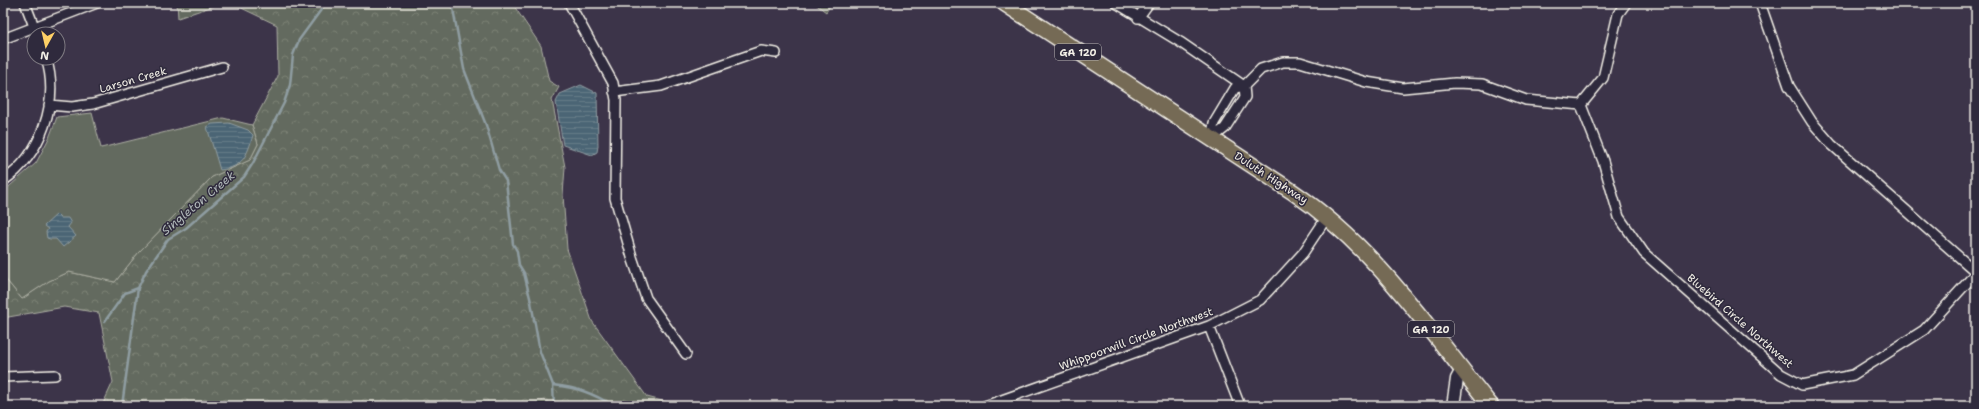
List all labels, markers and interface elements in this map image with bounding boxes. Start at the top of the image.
north arrow [26,26,66,66]
road number: GA 120 [1055,44,1101,60]
text: N [39,47,50,63]
street label: Larson Creek [98,63,168,97]
street label: Duluth Highway [1231,149,1311,207]
water label: Singleton Creek [158,167,238,239]
street label: Bluebird Circle Northwest [1684,271,1796,371]
street label: Whippoorwill Circle Northwest [1057,304,1215,374]
road number: GA 120 [1408,321,1454,337]

